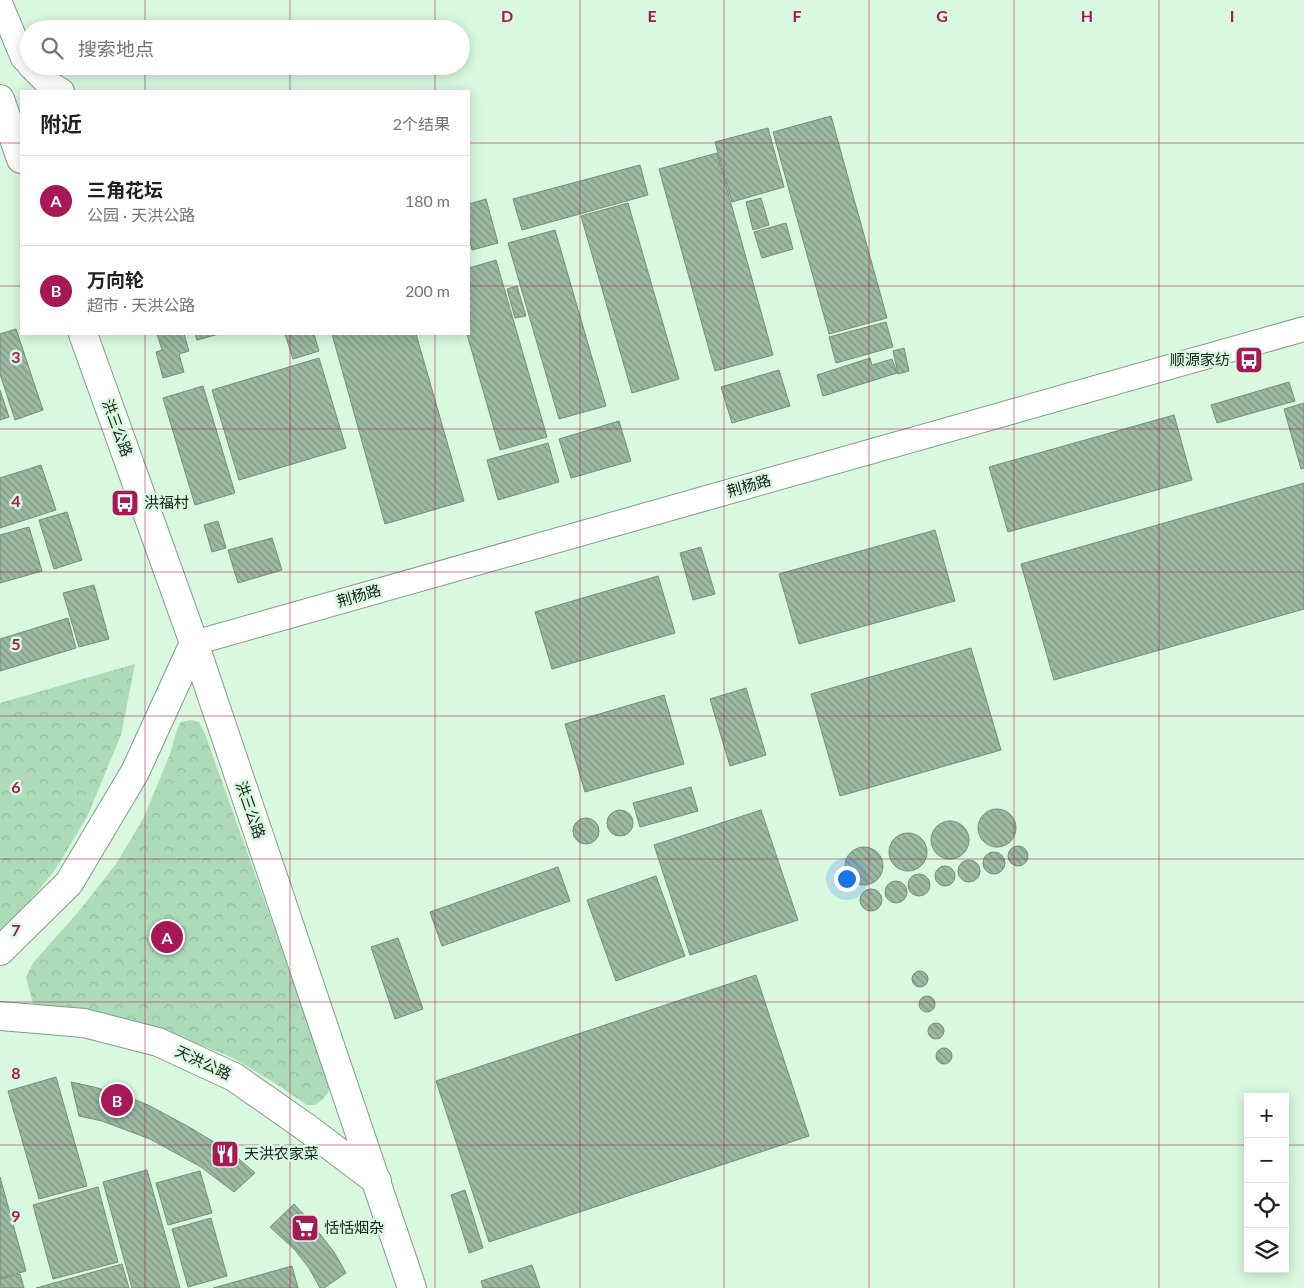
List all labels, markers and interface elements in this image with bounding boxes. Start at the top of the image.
text: D [501,6,513,25]
text: E [647,6,657,25]
text: F [792,6,802,25]
text: G [936,6,948,25]
text: H [1081,6,1093,25]
text: I [1230,6,1234,25]
search box [20,20,470,75]
icon: search [38,34,66,62]
text: 搜索地点 [78,37,154,60]
text: 附近 [40,111,82,136]
text: 2个结果 [393,114,450,133]
text: 三角花坛 [87,178,163,201]
text: A [50,191,62,210]
text: 180 m [405,191,450,210]
text: 公园 · 天洪公路 [87,205,195,224]
text: 万向轮 [87,268,144,291]
text: B [51,281,61,300]
text: 200 m [405,281,450,300]
text: 超市 · 天洪公路 [87,295,195,314]
bus stop icon: 顺源家纺 [1234,345,1264,375]
text: 3 [11,347,21,366]
place label: 顺源家纺 [1170,350,1230,368]
street label: 洪三公路 [99,396,137,459]
street label: 荆杨路 [725,470,773,500]
bus stop icon: 洪福村 [110,488,140,518]
text: 4 [11,491,21,510]
place label: 洪福村 [144,493,189,511]
street label: 荆杨路 [335,580,383,610]
text: 5 [11,634,21,653]
text: 6 [11,777,21,796]
street label: 洪三公路 [233,778,269,841]
your location [834,866,860,892]
pin: A [151,918,183,956]
text: 7 [11,920,21,939]
street label: 天洪公路 [172,1041,234,1083]
text: 8 [11,1063,21,1082]
pin: B [101,1081,133,1119]
map controls [1244,1093,1289,1273]
button: + [1244,1093,1289,1138]
button: − [1244,1138,1289,1183]
restaurant icon: 天洪农家菜 [210,1139,240,1169]
place label: 天洪农家菜 [244,1144,319,1162]
button: locate [1244,1183,1289,1228]
text: 9 [11,1206,21,1225]
supermarket icon: 恬恬烟杂 [290,1213,320,1243]
place label: 恬恬烟杂 [324,1218,384,1236]
button: layers [1244,1228,1289,1273]

